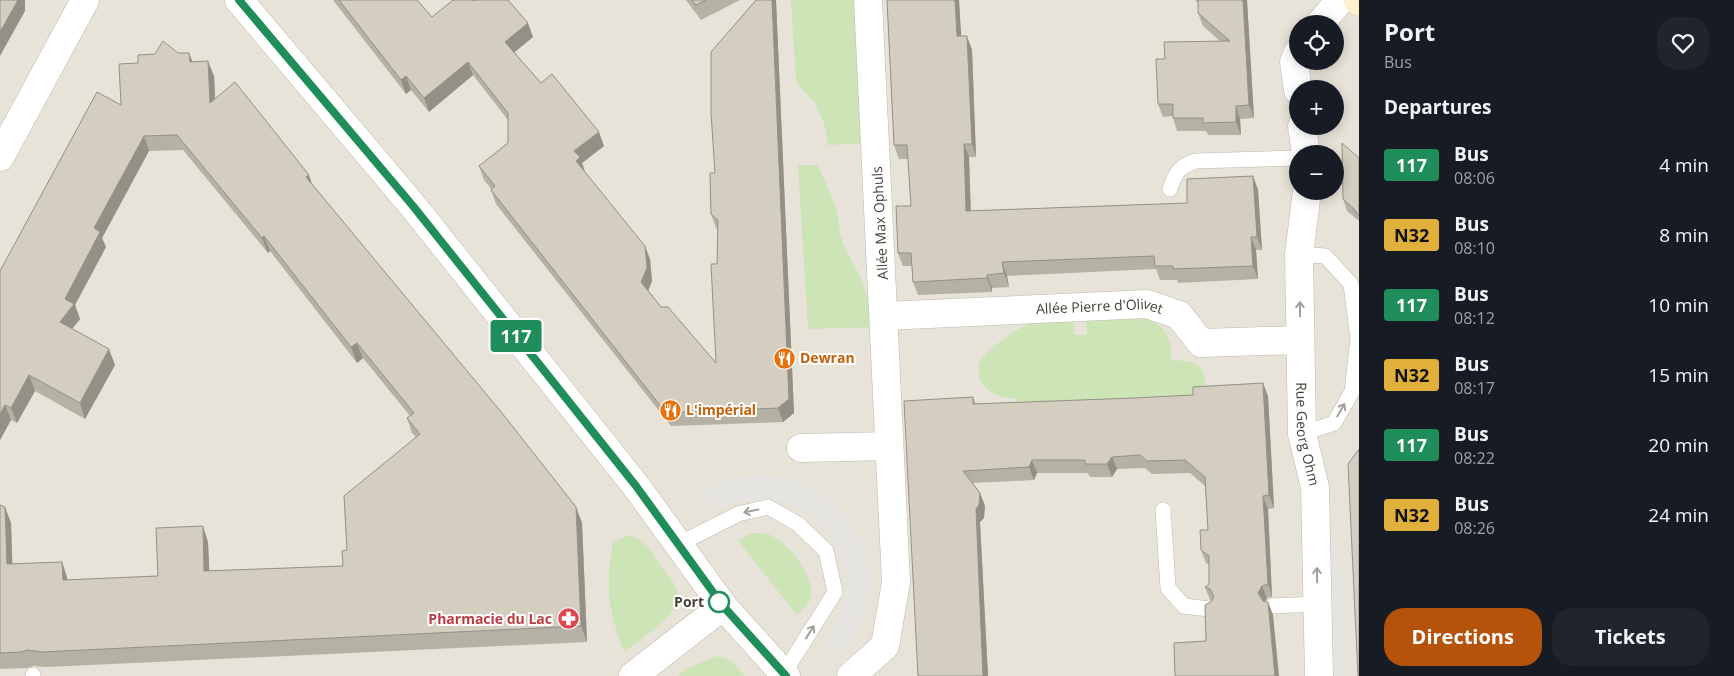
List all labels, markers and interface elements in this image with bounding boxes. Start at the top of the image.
map controls [1289,15,1344,200]
button: locate [1289,15,1344,70]
text: Port [1384,15,1435,48]
button: heart [1657,17,1709,69]
text: Bus [1384,51,1412,73]
button: + [1289,80,1344,135]
text: Departures [1384,94,1491,120]
text: Bus [1454,141,1489,167]
button: − [1289,145,1344,200]
text: 4 min [1659,152,1709,178]
text: 117 [1396,153,1427,177]
street label: Allée Max Ophuls [867,166,892,280]
text: 08:06 [1454,167,1495,189]
text: Bus [1454,211,1489,237]
text: 8 min [1659,222,1709,248]
text: N32 [1394,223,1429,247]
text: 08:10 [1454,237,1495,259]
text: Bus [1454,281,1489,307]
text: 10 min [1648,292,1709,318]
street label: Allée Pierre d'Olivet [1036,293,1166,318]
text: 117 [1396,293,1427,317]
one-way arrow [1295,301,1304,317]
text: 08:12 [1454,307,1495,329]
line badge: 117 [487,320,545,352]
text: 117 [501,324,531,348]
restaurant icon: Dewran [772,346,796,370]
place label: Dewran [800,348,855,367]
text: Bus [1454,351,1489,377]
text: 15 min [1648,362,1709,388]
text: N32 [1394,363,1429,387]
text: 08:17 [1454,377,1495,399]
street label: Rue Georg Ohm [1292,382,1324,487]
restaurant icon: L'impérial [658,398,682,422]
place label: L'impérial [686,400,756,419]
one-way arrow [1337,404,1347,418]
text: Bus [1454,421,1489,447]
text: 20 min [1648,432,1709,458]
text: 117 [1396,433,1427,457]
text: 08:22 [1454,447,1495,469]
text: Bus [1454,491,1489,517]
text: 24 min [1648,502,1709,528]
text: N32 [1394,503,1429,527]
one-way arrow [743,507,759,516]
text: 08:26 [1454,517,1495,539]
one-way arrow [1312,567,1321,583]
marker: Port [708,591,730,613]
place label: Port [674,592,704,611]
pharmacy icon: Pharmacie du Lac [556,607,580,631]
button: Directions [1384,608,1542,666]
button: Tickets [1552,608,1709,666]
place label: Pharmacie du Lac [428,609,552,628]
one-way arrow [806,626,816,640]

